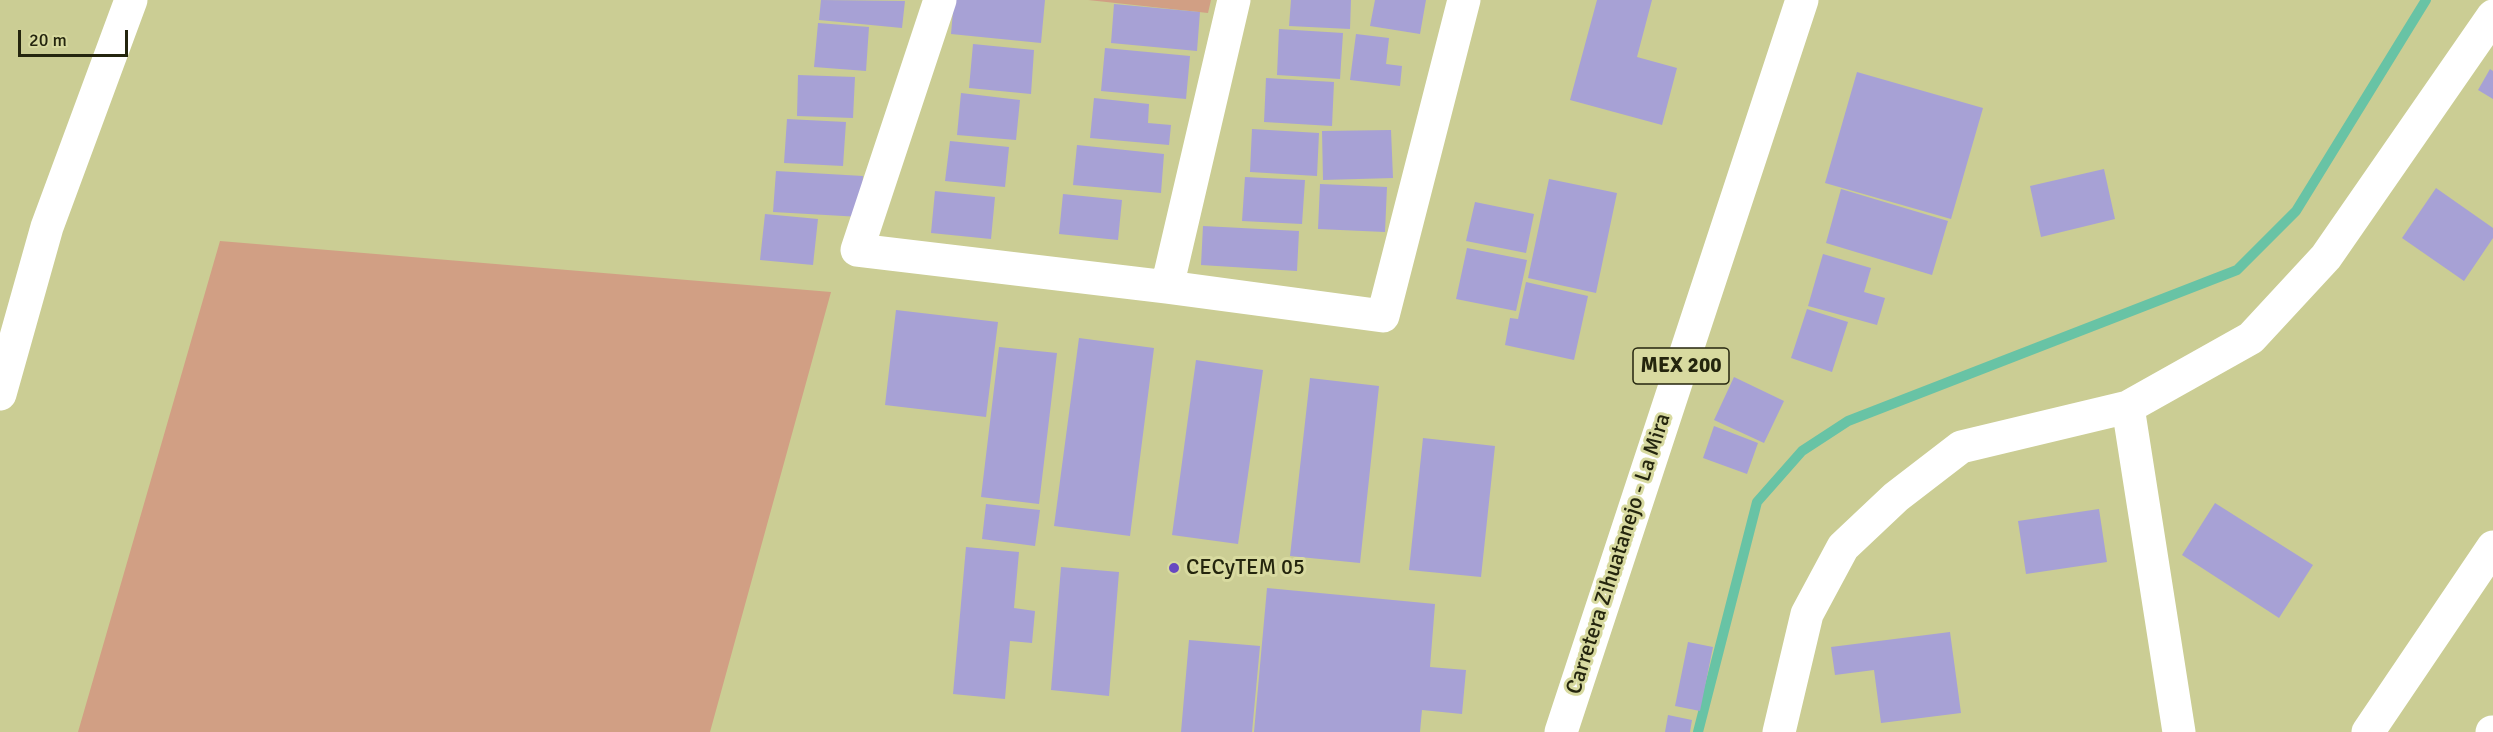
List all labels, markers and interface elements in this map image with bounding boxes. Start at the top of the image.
scale bar [21,18,130,56]
text: 20 m [29,29,67,51]
road number: MEX 200 [1633,348,1729,384]
street label: Carretera Zihuatanejo - La Mira [1561,410,1677,698]
place label: CECyTEM 05 [1186,555,1305,581]
marker: CECyTEM 05 [1167,561,1181,575]

